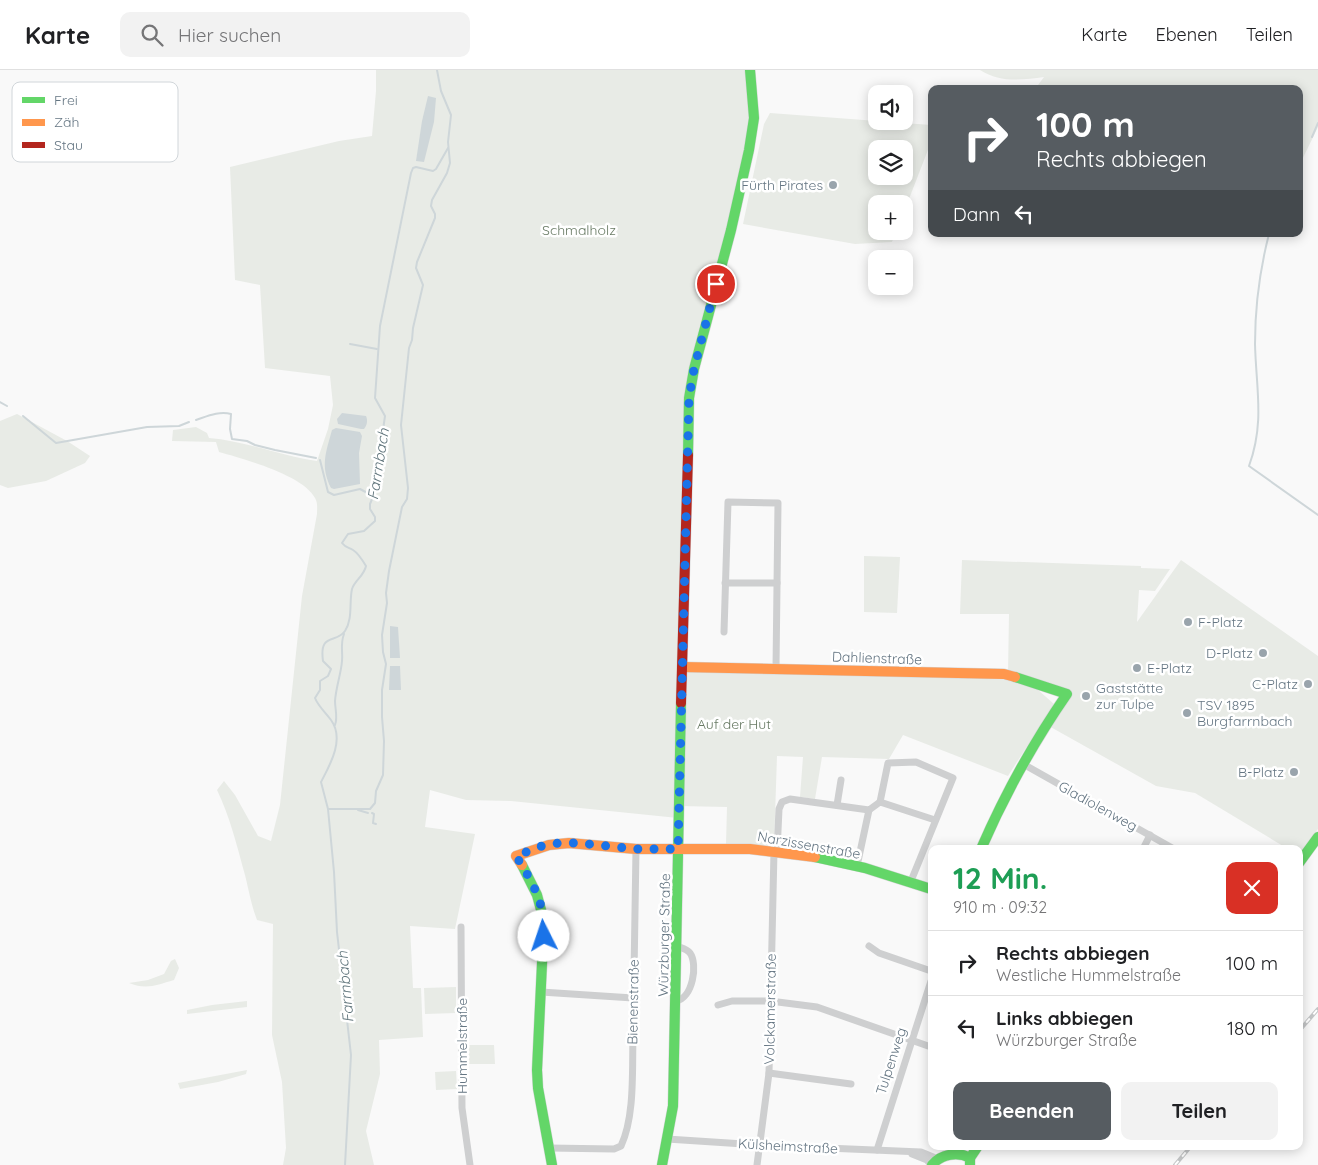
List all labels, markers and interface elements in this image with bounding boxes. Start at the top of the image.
search box [120,12,470,57]
text: Karte [25,20,90,50]
icon: search [138,21,166,49]
text: Hier suchen [178,23,281,47]
text: Karte [1081,23,1127,46]
text: Ebenen [1155,23,1218,46]
text: Teilen [1246,23,1293,46]
legend [12,82,178,162]
map controls [868,85,913,295]
button: sound [868,85,913,130]
text: Frei [54,91,78,109]
text: 100 m [1036,102,1135,146]
icon: right [953,105,1018,170]
text: Zäh [54,113,79,131]
text: Stau [54,136,83,154]
button: layers [868,140,913,185]
text: Rechts abbiegen [1036,145,1207,173]
place label: Fürth Pirates [741,176,823,194]
marker: Fürth Pirates [827,179,839,191]
button: + [868,195,913,240]
icon: left [1010,200,1038,228]
text: Dann [953,202,1000,226]
park label: Schmalholz [542,221,616,239]
button: − [868,250,913,295]
pin [695,263,737,305]
icon: arrive [702,270,730,298]
water label: Farrnbach [363,427,393,501]
place label: F-Platz [1198,613,1243,631]
marker: F-Platz [1182,616,1194,628]
place label: D-Platz [1206,644,1253,662]
street label: Dahlienstraße [832,647,922,669]
marker: D-Platz [1257,647,1269,659]
place label: E-Platz [1147,659,1192,677]
marker: E-Platz [1131,662,1143,674]
place label: C-Platz [1252,675,1298,693]
marker: C-Platz [1302,678,1314,690]
place label: Gaststätte zur Tulpe [1096,679,1163,713]
marker: Gaststätte zur Tulpe [1080,690,1092,702]
place label: TSV 1895 Burgfarrnbach [1197,696,1293,730]
marker: TSV 1895 Burgfarrnbach [1181,707,1193,719]
park label: Auf der Hut [697,715,771,733]
place label: B-Platz [1238,763,1284,781]
marker: B-Platz [1288,766,1300,778]
street label: Gladiolenweg [1055,777,1141,835]
street label: Narzissenstraße [756,827,862,863]
text: 12 Min. [953,859,1047,897]
button: close [1226,862,1278,914]
street label: Würzburger Straße [654,873,674,997]
text: 910 m · 09:32 [953,897,1047,917]
position arrow [517,909,569,961]
text: Rechts abbiegen [996,941,1149,965]
icon: right [953,949,981,977]
water label: Farrnbach [332,950,358,1024]
text: 100 m [1226,951,1278,975]
street label: Volckamerstraße [760,953,780,1065]
street label: Bienenstraße [623,959,643,1045]
text: Westliche Hummelstraße [996,965,1181,985]
street label: Hummelstraße [453,998,471,1094]
text: Links abbiegen [996,1006,1133,1030]
icon: left [953,1014,981,1042]
text: 180 m [1227,1016,1278,1040]
street label: Tulpenweg [872,1025,910,1097]
text: Würzburger Straße [996,1030,1137,1050]
button: Beenden [953,1082,1111,1140]
button: Teilen [1121,1082,1278,1140]
street label: Külsheimstraße [738,1134,839,1158]

